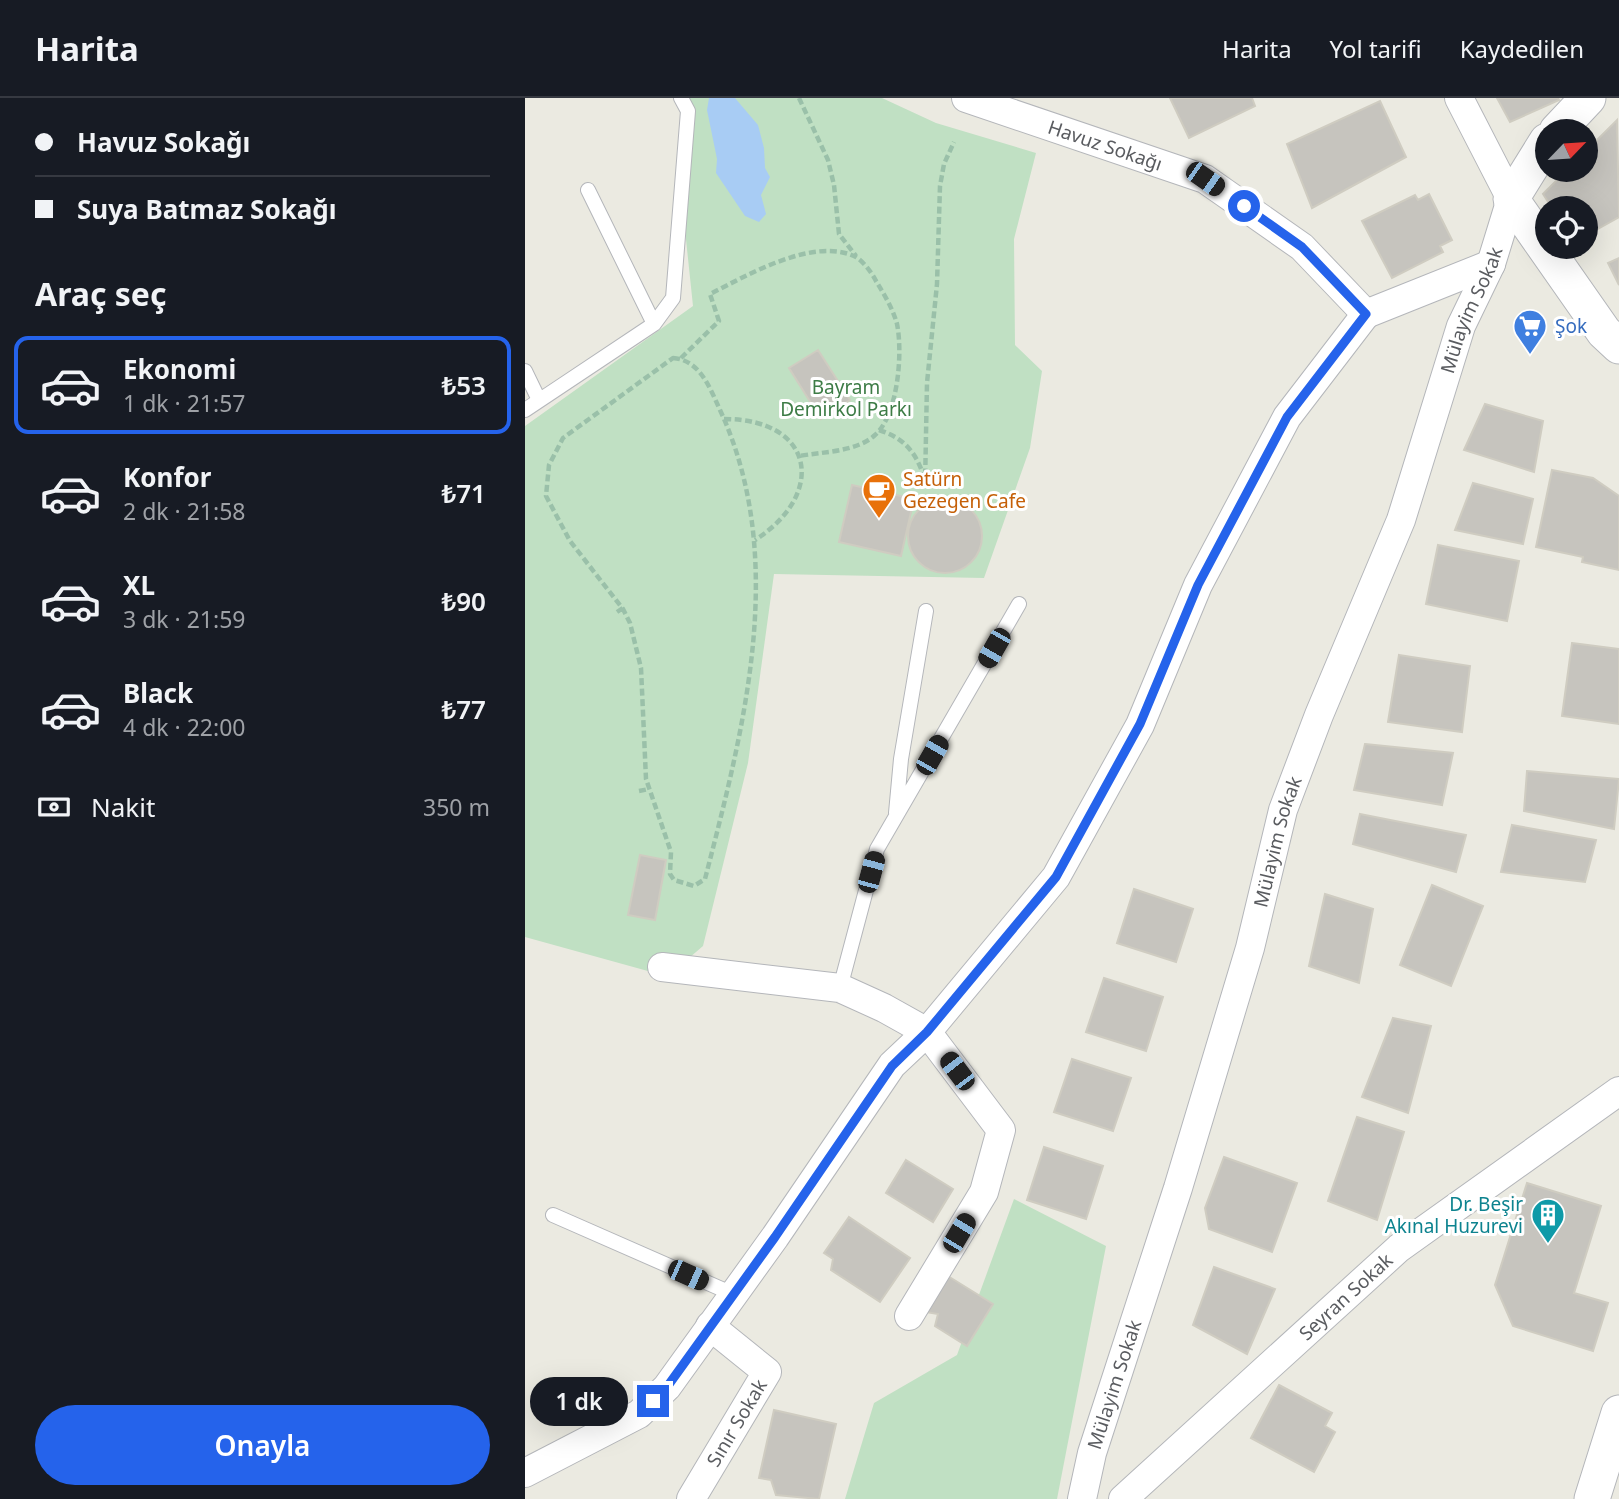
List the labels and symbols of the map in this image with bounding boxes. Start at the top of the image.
street label: Havuz Sokağı [1044,114,1166,177]
north arrow [1535,119,1598,182]
car [1182,158,1229,200]
route start [1228,190,1260,222]
street label: Mülayim Sokak [1434,244,1508,376]
supermarket icon: Şok [1511,307,1549,356]
place label: Şok [1555,313,1587,339]
park label: Bayram Demirkol Parkı [780,374,912,422]
place label: Satürn Gezegen Cafe [903,466,1026,514]
cafe icon: Satürn Gezegen Cafe [860,471,898,520]
car [975,625,1014,671]
car [913,732,952,778]
street label: Mülayim Sokak [1247,772,1308,910]
car [856,849,887,895]
car [936,1048,979,1094]
place label: Dr. Beşir Akınal Huzurevi [1385,1191,1523,1239]
building icon: Dr. Beşir Akınal Huzurevi [1529,1196,1567,1245]
car [940,1210,979,1256]
street label: Seyran Sokak [1293,1247,1398,1346]
car [665,1257,712,1293]
street label: Mülayim Sokak [1081,1316,1147,1453]
street label: Sınır Sokak [700,1374,773,1471]
callout: 1 dk [530,1376,629,1426]
route end [637,1385,669,1417]

